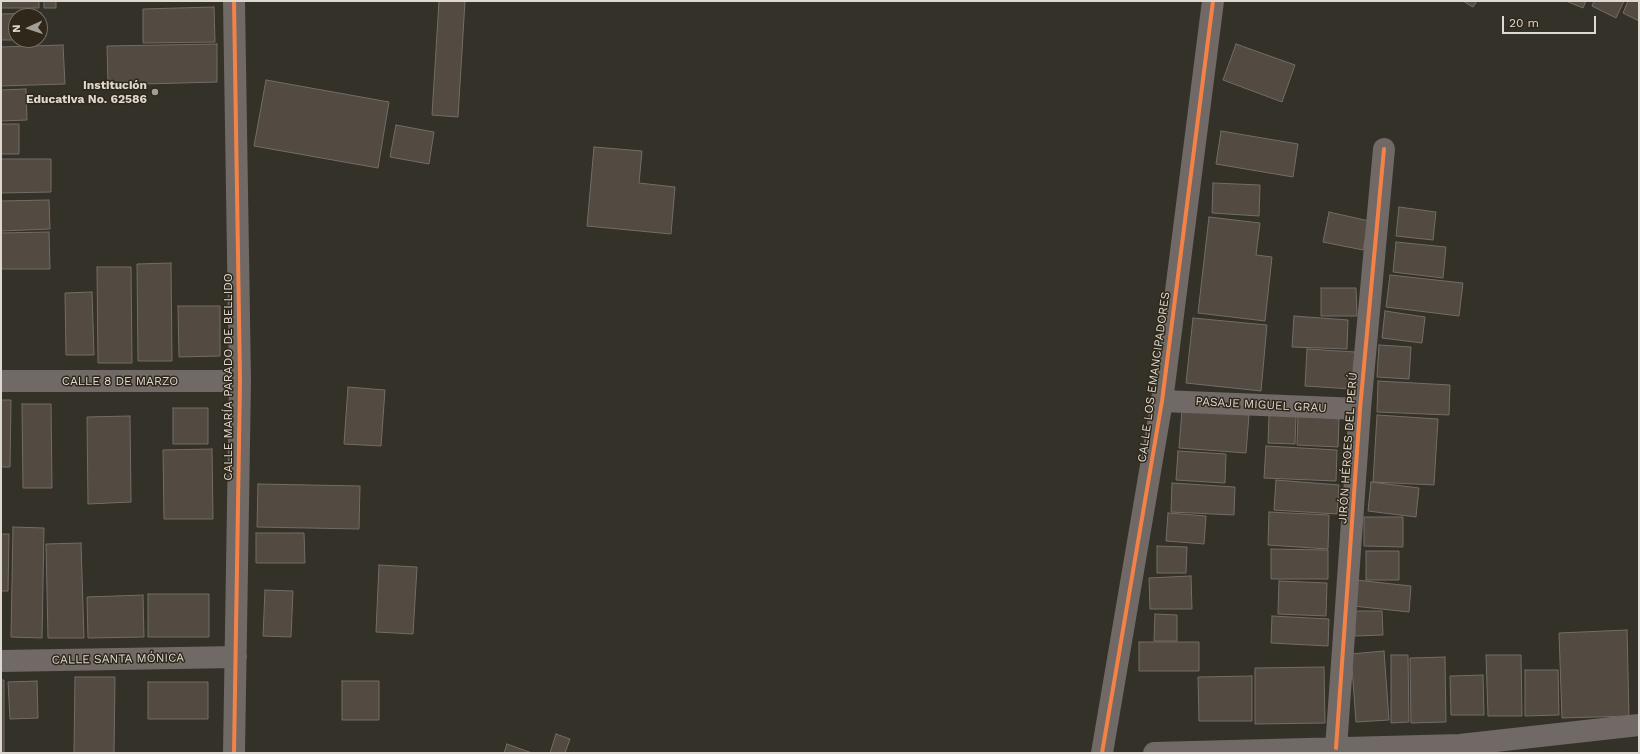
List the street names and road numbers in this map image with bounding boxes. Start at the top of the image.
street label: CALLE MARÍA PARADO DE BELLIDO [221,273,235,481]
street label: CALLE LOS EMANCIPADORES [1135,291,1173,463]
street label: JIRÓN HÉROES DEL PERÚ [1336,372,1360,524]
street label: CALLE 8 DE MARZO [62,374,178,388]
street label: PASAJE MIGUEL GRAU [1195,394,1327,416]
street label: CALLE SANTA MÓNICA [52,651,184,667]

